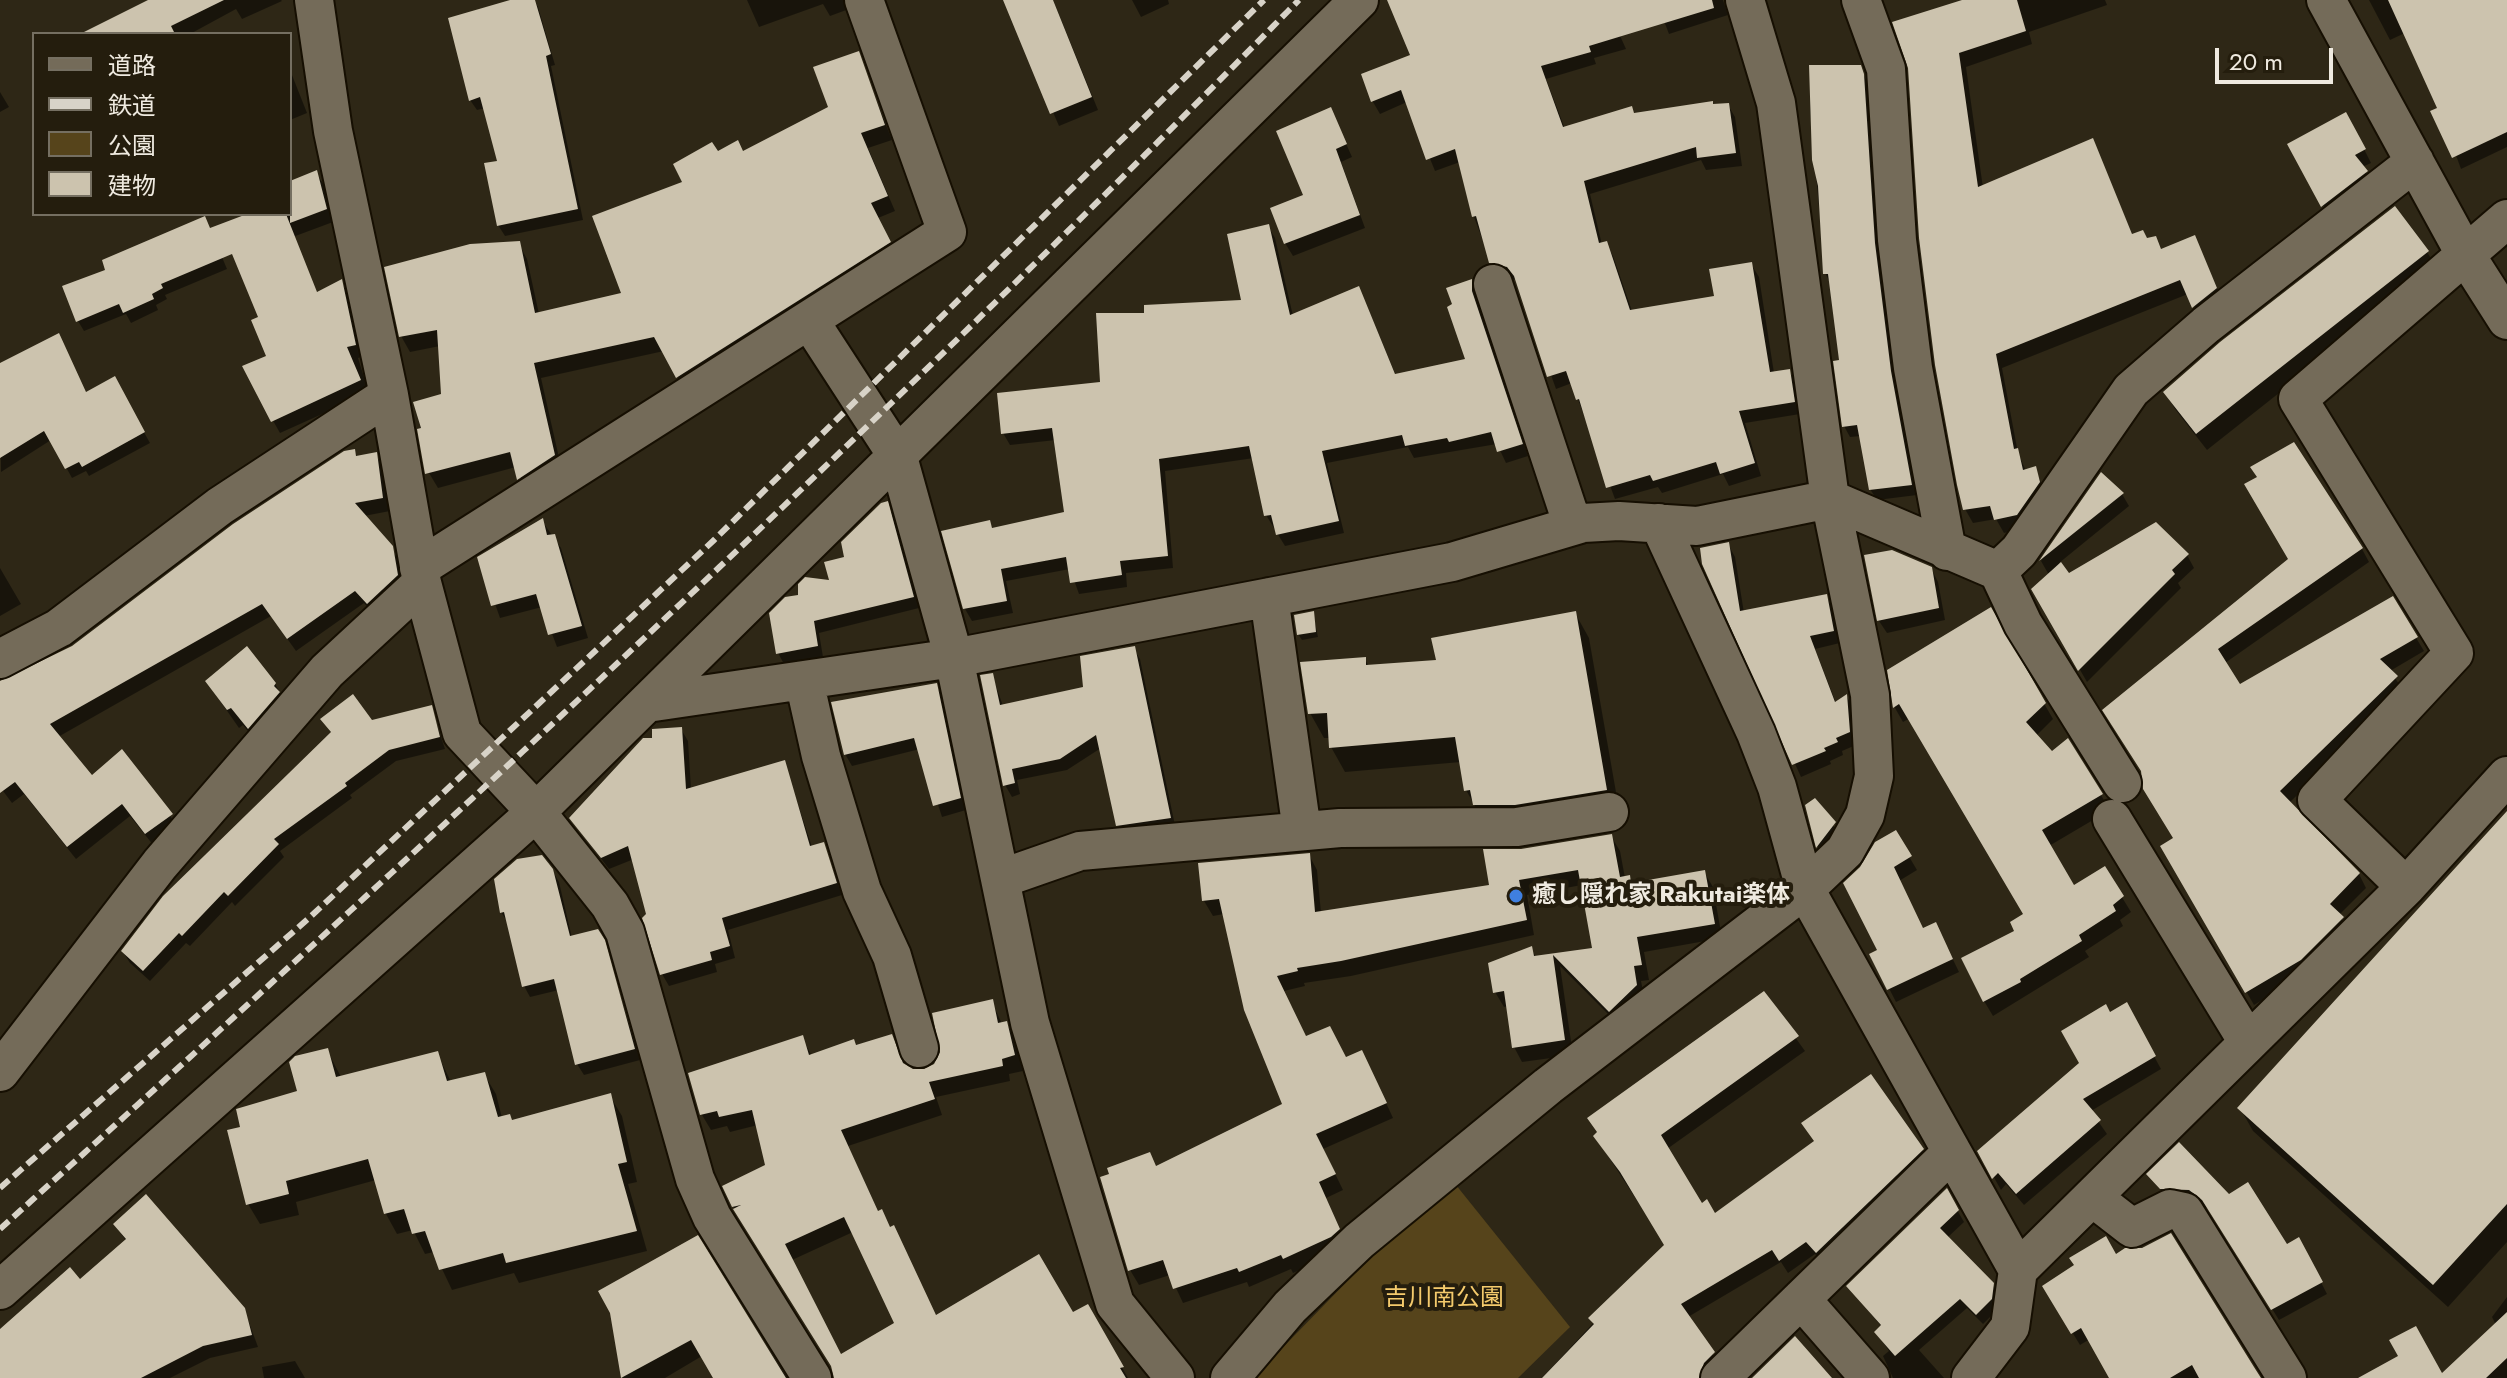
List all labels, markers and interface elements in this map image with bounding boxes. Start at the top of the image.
legend [32,32,292,216]
scale bar [2219,32,2337,82]
text: 20 m [2229,44,2283,79]
text: 道路 [108,48,156,83]
text: 鉄道 [108,88,156,123]
text: 公園 [108,128,156,163]
text: 建物 [108,168,156,203]
place label: 癒し隠れ家 Rakutai楽体 [1532,882,1790,910]
marker: 癒し隠れ家 Rakutai楽体 [1507,887,1525,905]
park label: 吉川南公園 [1384,1285,1504,1313]

